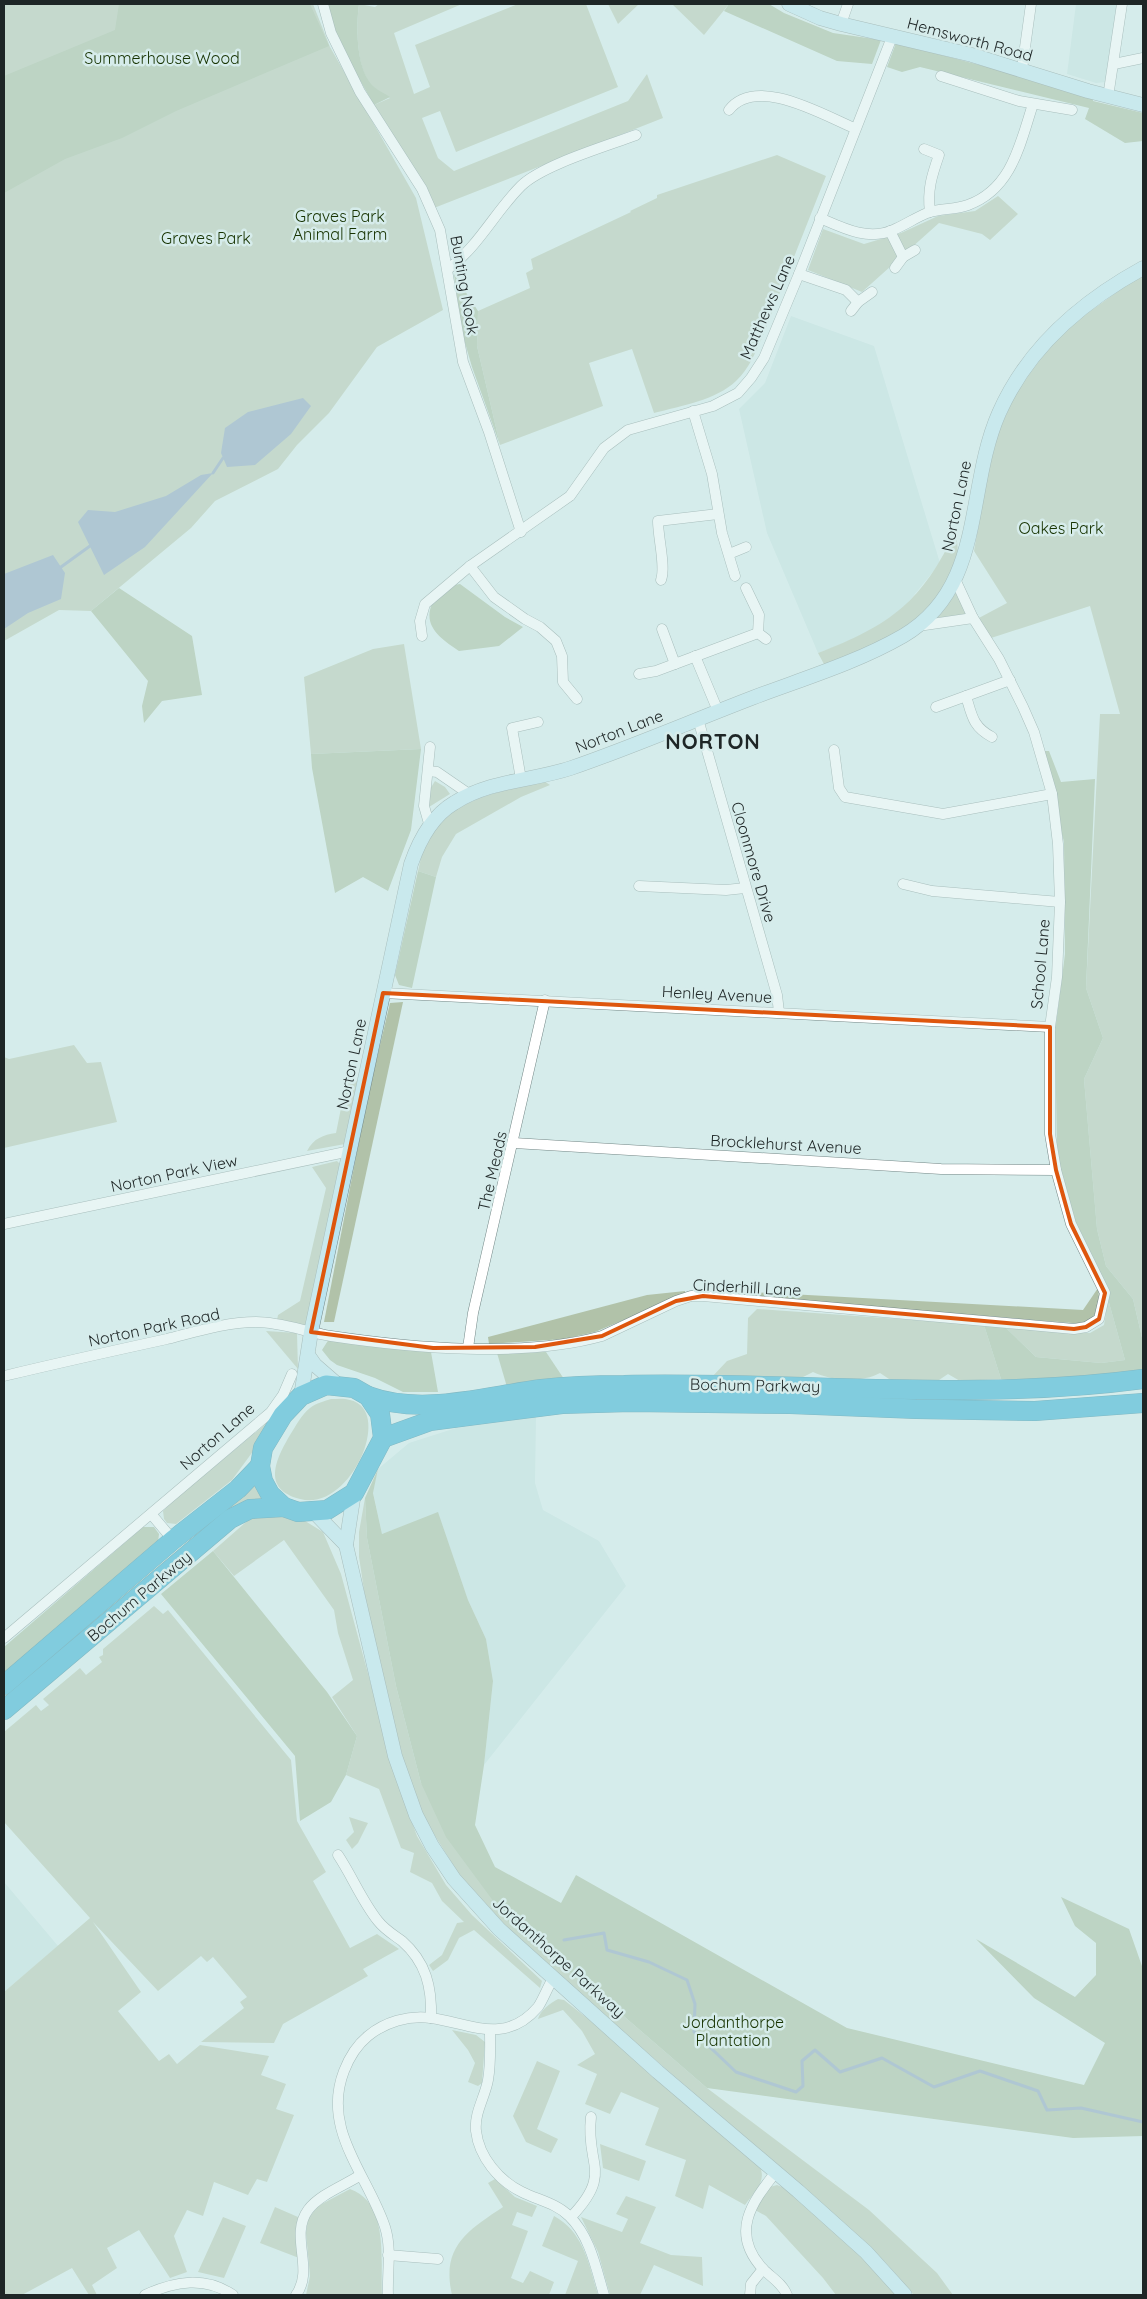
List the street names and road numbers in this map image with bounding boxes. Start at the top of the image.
street label: Hemsworth Road [905,13,1035,65]
street label: Bunting Nook [446,234,484,336]
street label: Matthews Lane [735,252,799,362]
street label: Norton Lane [937,459,975,553]
street label: Norton Lane [572,705,666,757]
street label: Cloonmore Drive [727,799,781,925]
street label: School Lane [1026,918,1054,1010]
street label: Henley Avenue [661,981,773,1007]
street label: Norton Lane [332,1017,370,1111]
street label: The Meads [473,1129,511,1213]
street label: Brocklehurst Avenue [710,1130,862,1158]
street label: Norton Park View [109,1150,239,1196]
street label: Cinderhill Lane [692,1274,802,1300]
street label: Norton Park Road [86,1303,222,1351]
street label: Bochum Parkway [690,1374,820,1396]
street label: Norton Lane [175,1398,259,1474]
street label: Bochum Parkway [83,1546,195,1646]
street label: Jordanthorpe Parkway [489,1892,629,2022]

